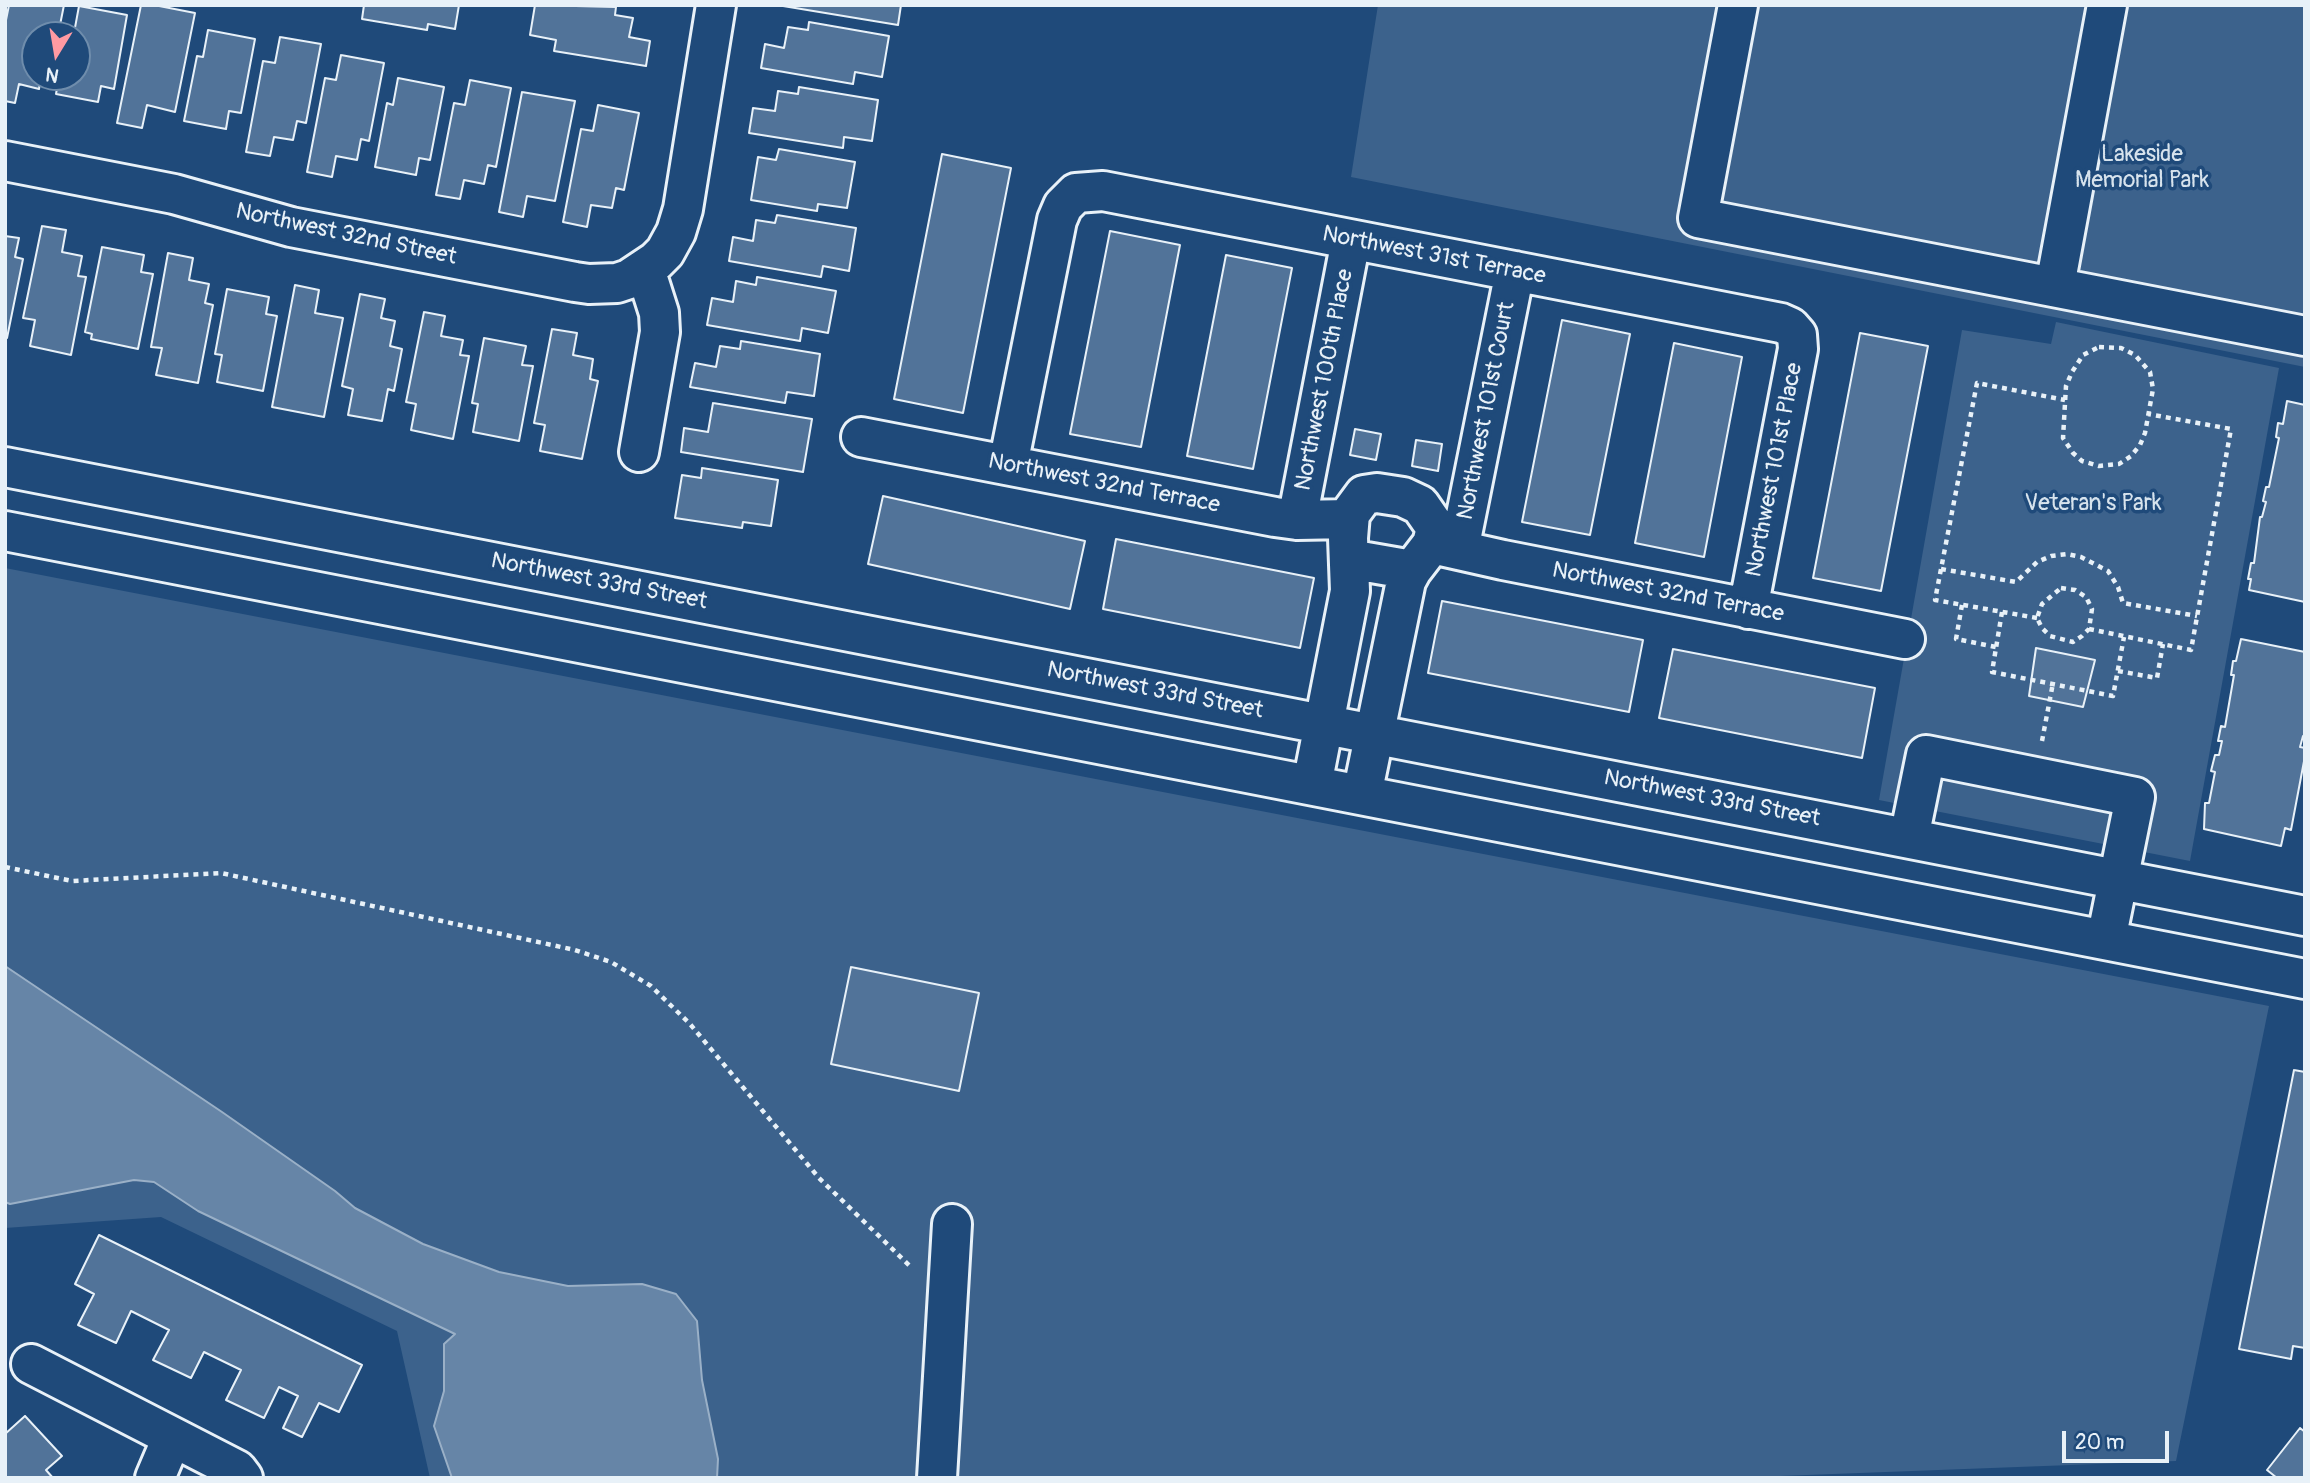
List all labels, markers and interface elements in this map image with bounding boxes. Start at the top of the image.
north arrow [21,21,91,91]
text: N [44,62,61,88]
park label: Lakeside Memorial Park [2075,141,2209,195]
street label: Northwest 32nd Street [233,198,459,272]
street label: Northwest 31st Terrace [1320,221,1548,291]
street label: Northwest 100th Place [1290,267,1360,493]
street label: Northwest 101st Court [1452,300,1522,522]
street label: Northwest 101st Place [1741,361,1809,579]
street label: Northwest 32nd Terrace [986,448,1222,520]
park label: Veteran's Park [2024,490,2162,518]
street label: Northwest 33rd Street [489,548,709,616]
street label: Northwest 32nd Terrace [1550,557,1786,629]
street label: Northwest 33rd Street [1045,657,1265,725]
street label: Northwest 33rd Street [1602,765,1822,833]
scale bar [2065,1416,2172,1460]
text: 20 m [2075,1429,2124,1456]

